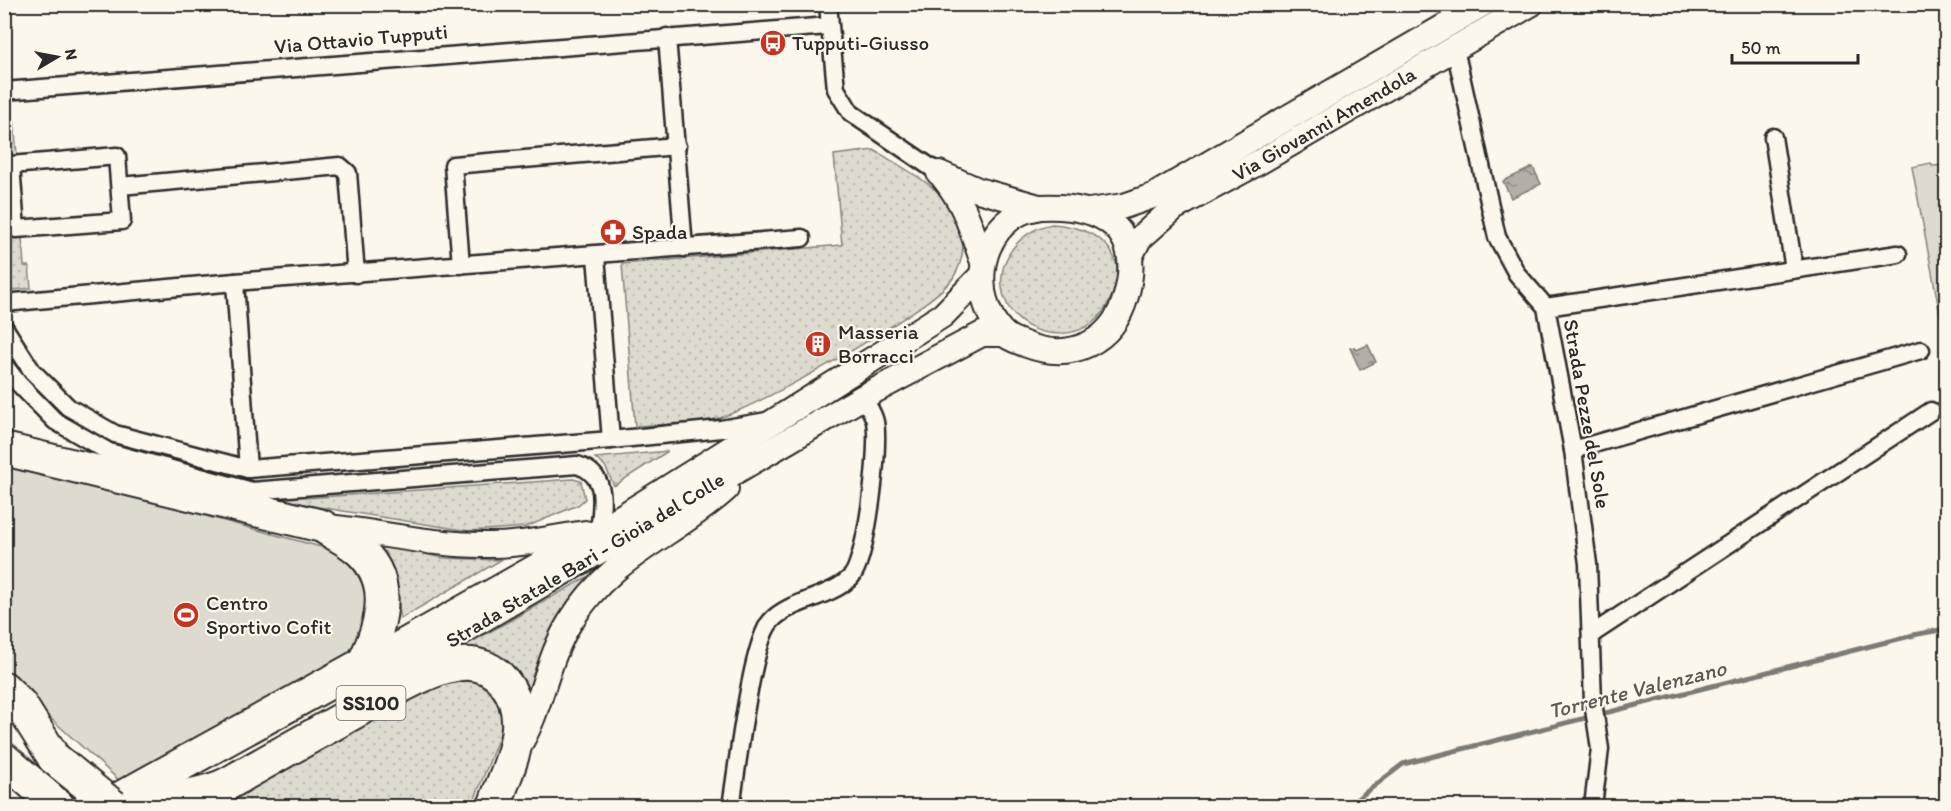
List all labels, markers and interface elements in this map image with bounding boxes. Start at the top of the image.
street label: Via Ottavio Tupputi [273,18,449,59]
north arrow [27,27,87,87]
scale bar [1732,27,1858,65]
bus stop icon: Tupputi-Giusso [758,28,788,58]
place label: Tupputi-Giusso [792,30,929,55]
text: 50 m [1741,37,1781,59]
text: N [61,48,82,61]
street label: Via Giovanni Amendola [1228,61,1420,186]
pharmacy icon: Spada [598,217,628,247]
place label: Spada [632,219,687,244]
street label: Strada Pezze del Sole [1559,317,1616,510]
place label: Masseria Borracci [838,319,919,368]
building icon: Masseria Borracci [803,329,833,359]
street label: Strada Statale Bari - Gioia del Colle [441,466,729,653]
place label: Centro Sportivo Cofit [206,590,332,639]
sports icon: Centro Sportivo Cofit [171,600,201,630]
water label: Torrente Valenzano [1545,654,1730,725]
road number: SS100 [336,686,406,720]

